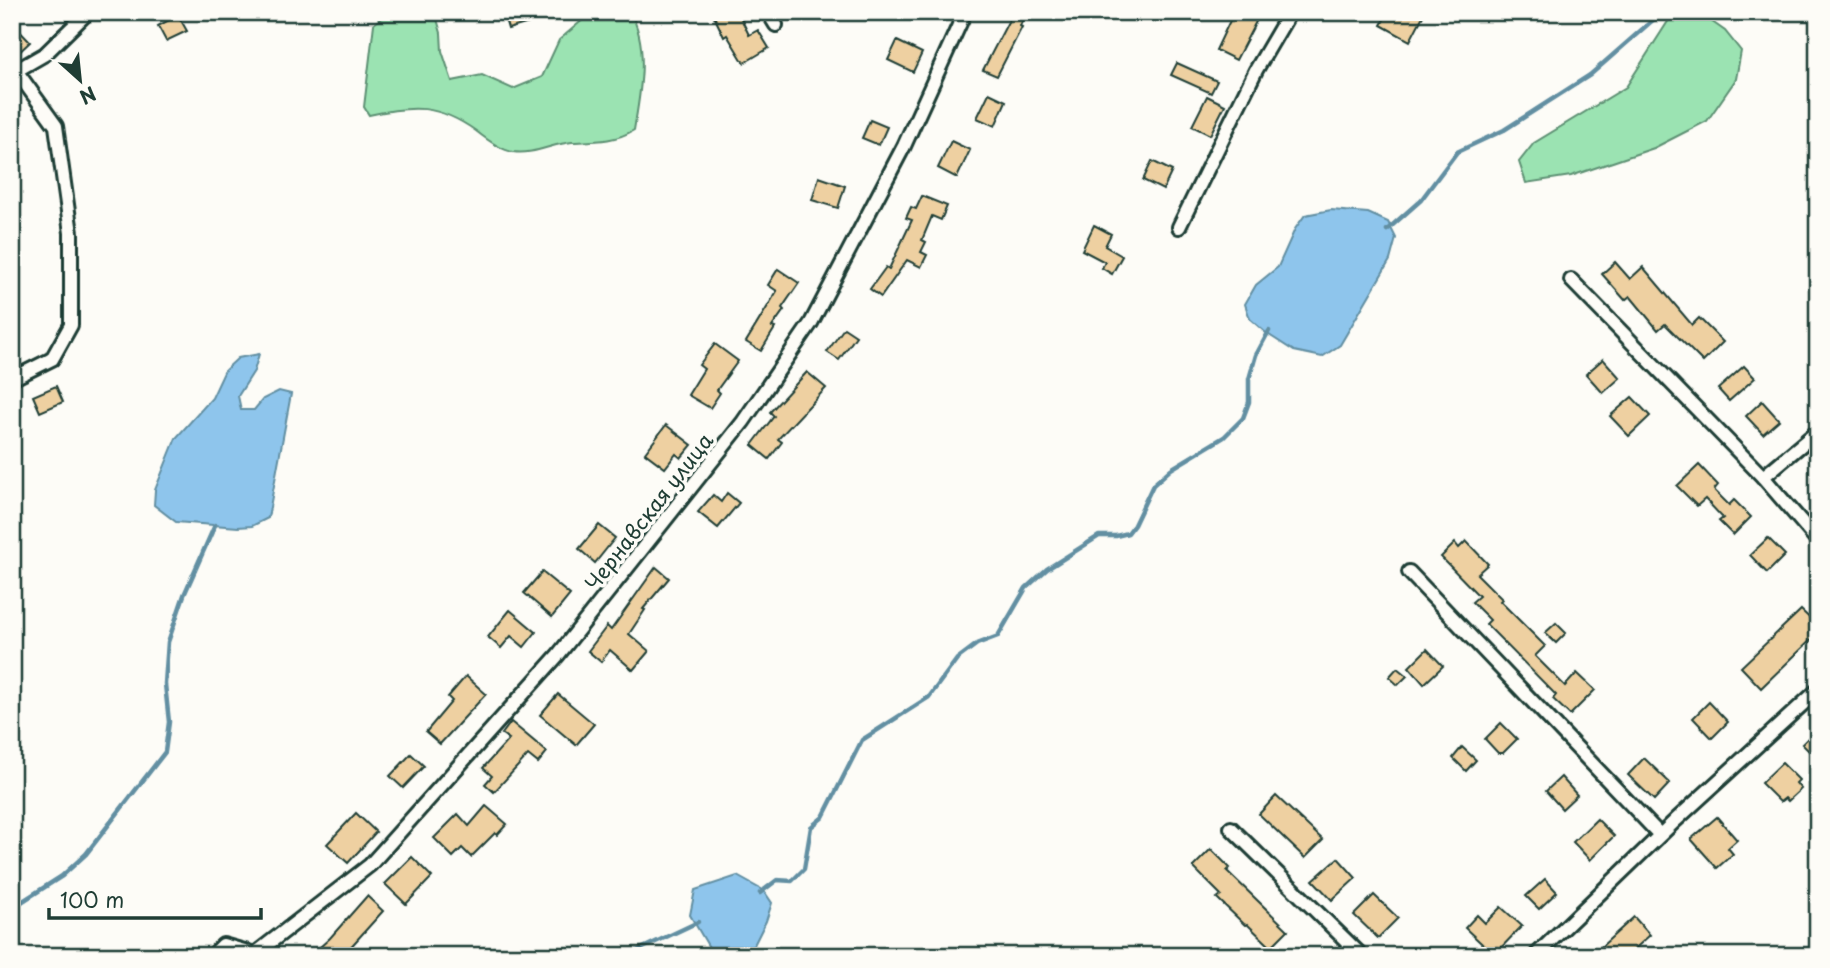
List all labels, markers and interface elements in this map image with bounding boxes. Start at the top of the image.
north arrow [46,46,116,116]
text: N [75,80,101,112]
street label: Чернавская улица [576,425,720,597]
scale bar [49,877,261,921]
text: 100 m [60,883,124,915]

